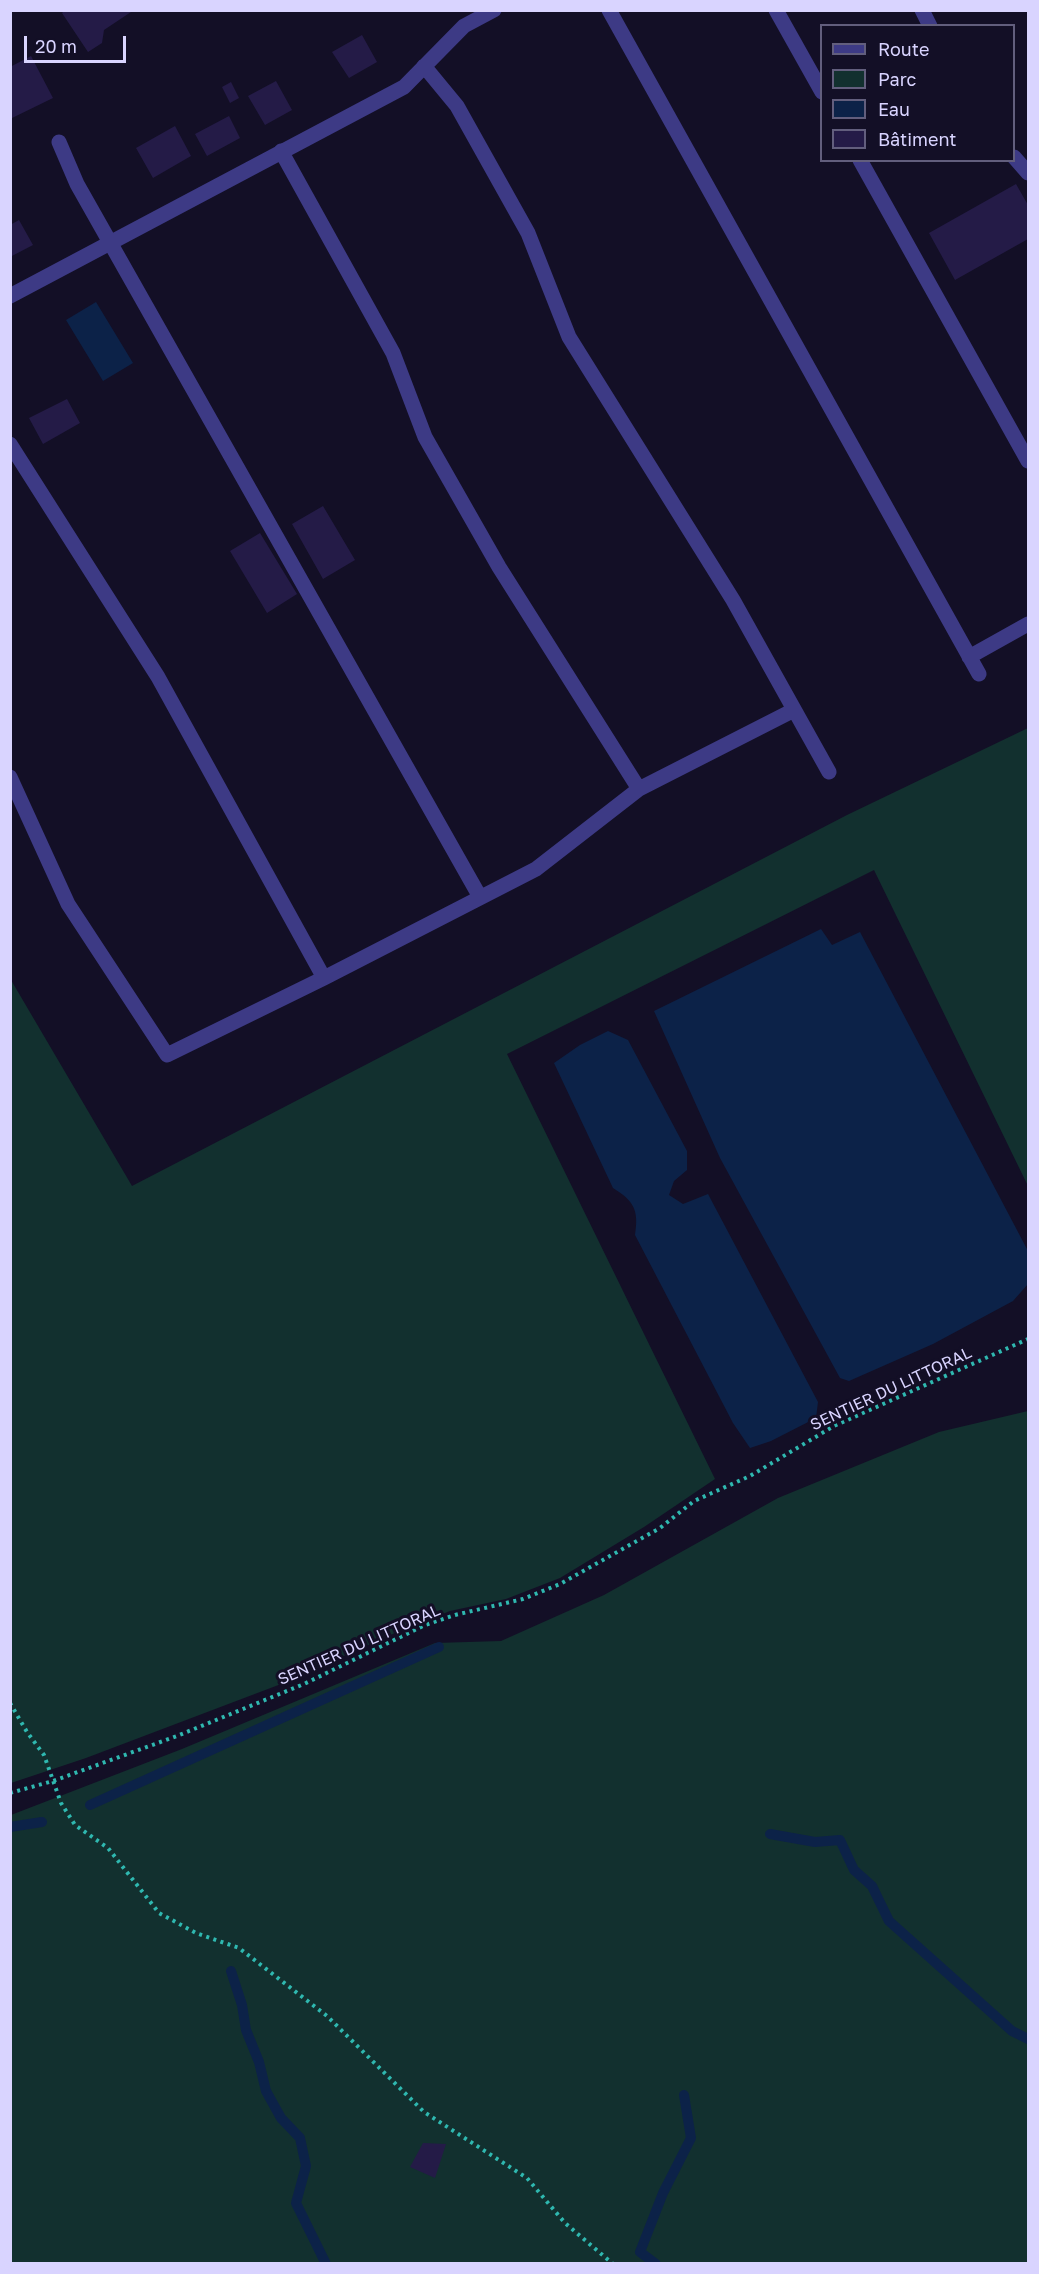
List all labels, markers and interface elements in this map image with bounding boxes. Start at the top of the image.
scale bar [27,24,129,62]
legend [820,24,1015,162]
text: 20 m [35,35,77,57]
text: Route [878,38,929,60]
text: Parc [878,68,916,90]
text: Eau [878,98,910,120]
text: Bâtiment [878,128,957,150]
street label: SENTIER DU LITTORAL [807,1343,975,1435]
street label: SENTIER DU LITTORAL [275,1601,443,1689]

